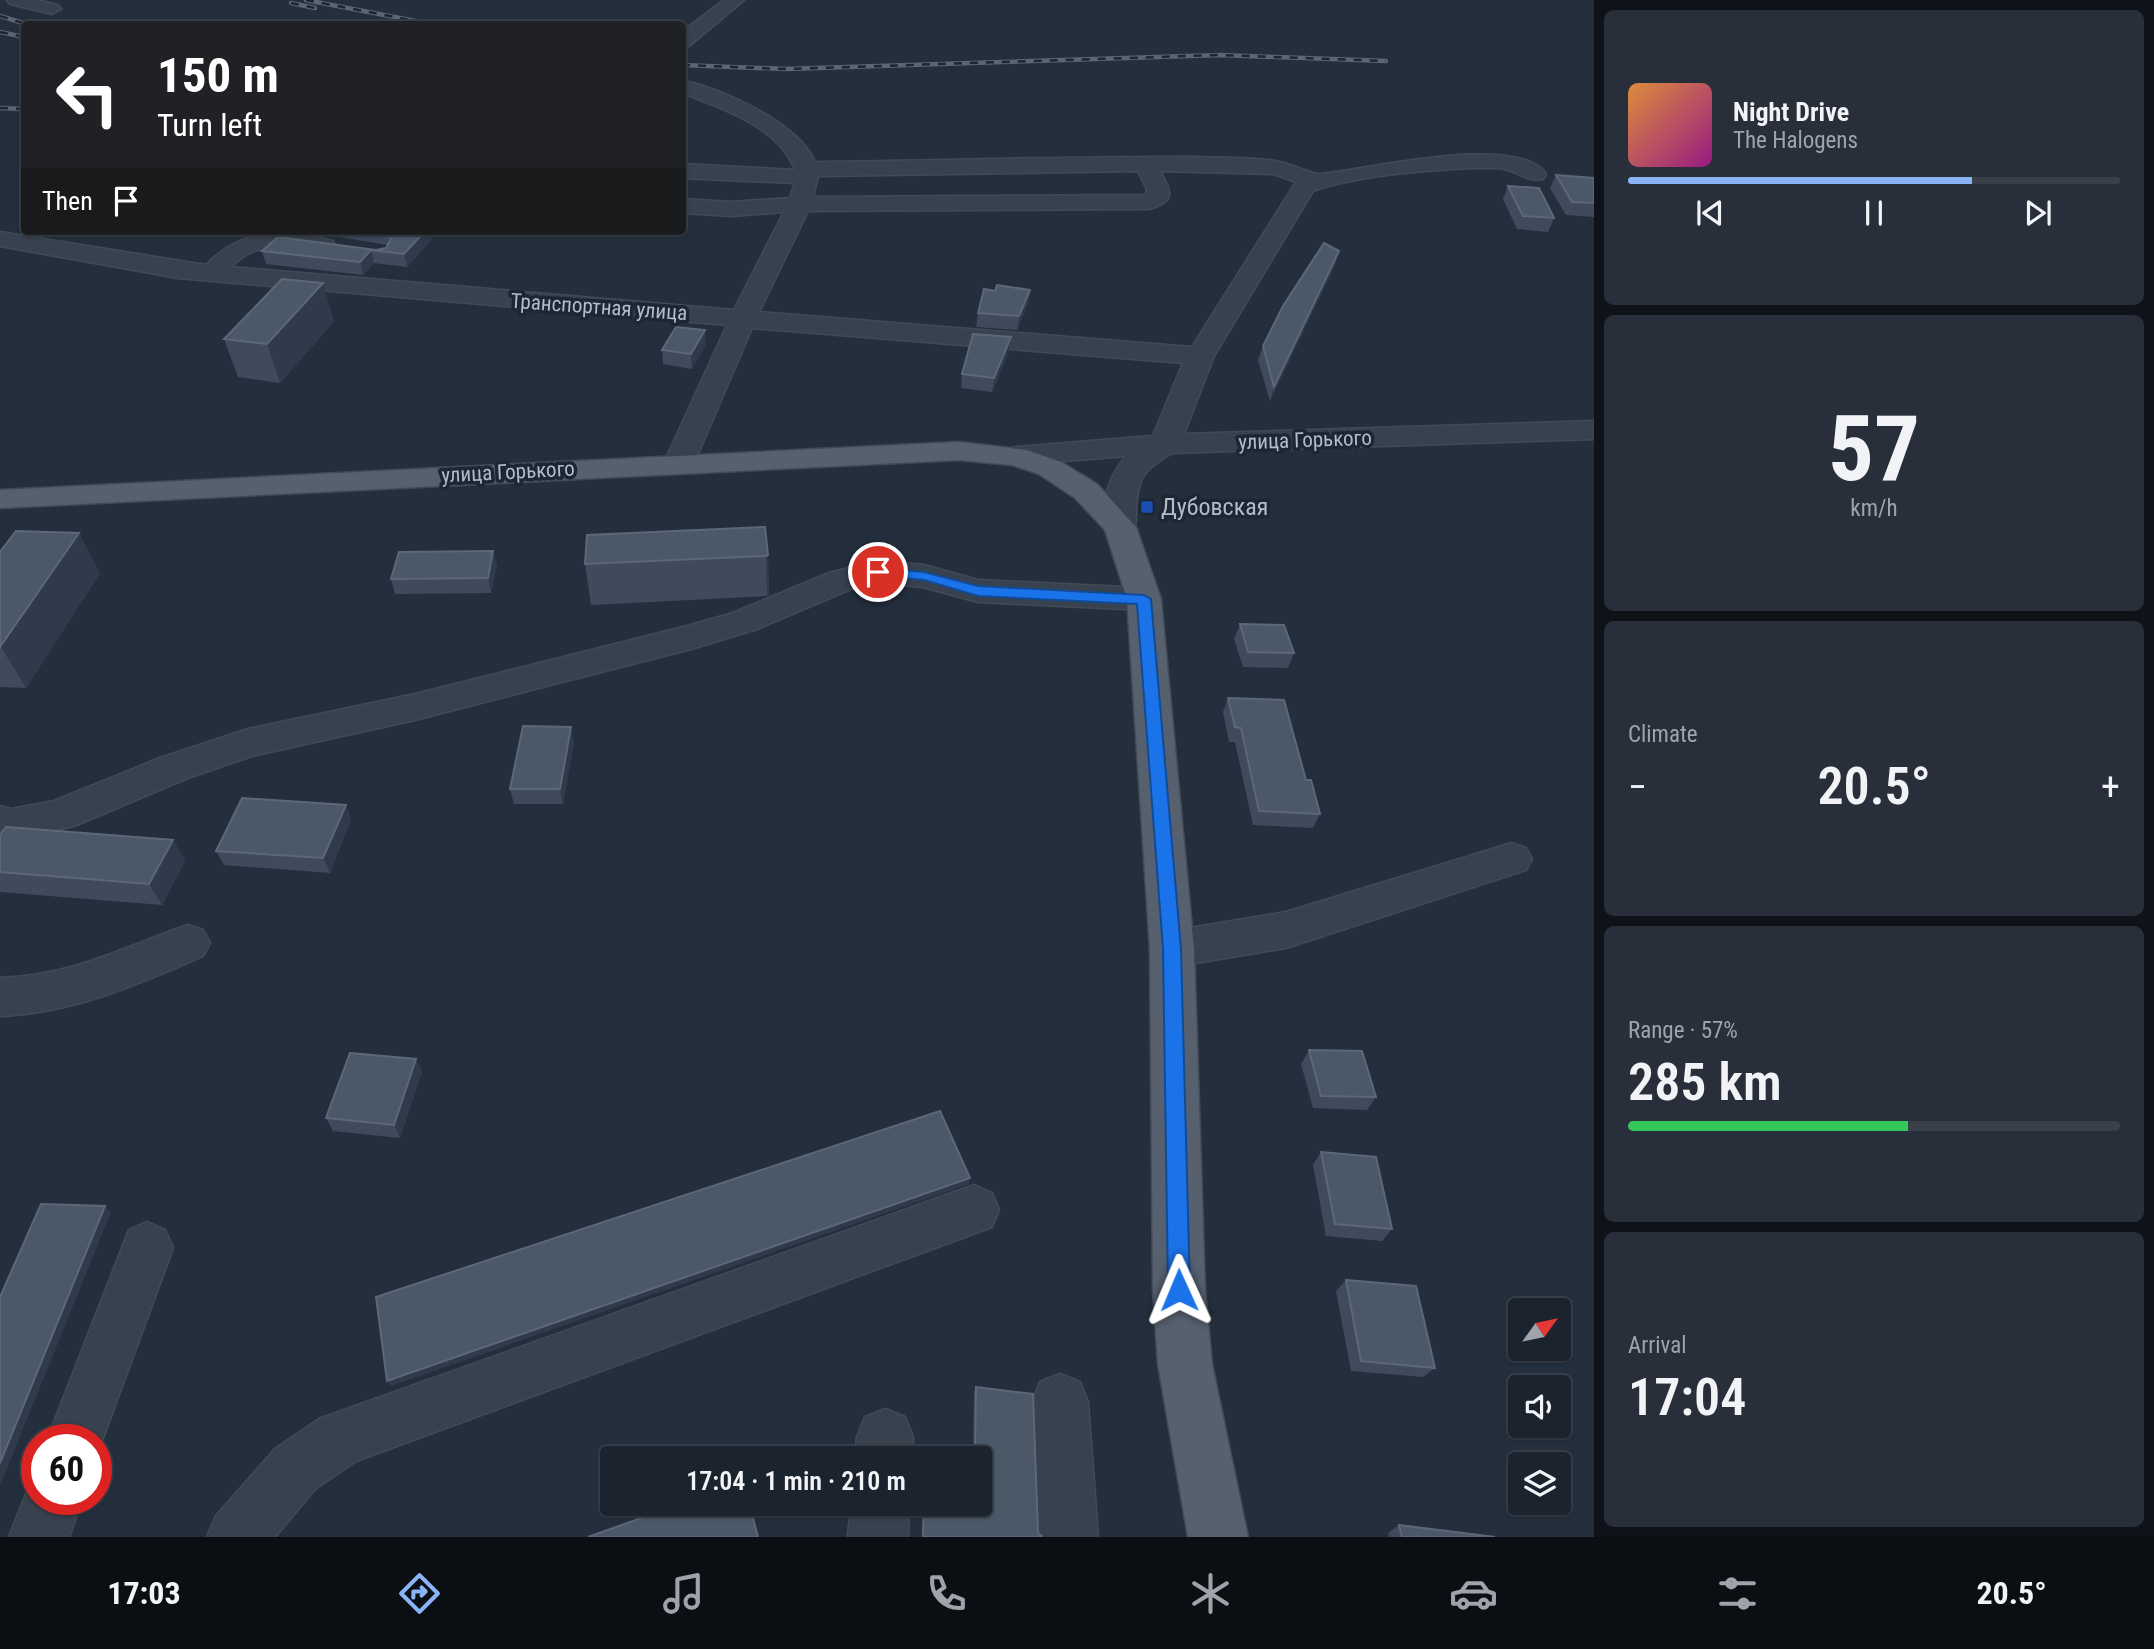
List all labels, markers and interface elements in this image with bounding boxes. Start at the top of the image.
text: 150 m [157,47,279,104]
icon: left [42,49,133,140]
text: Night Drive [1733,97,1849,127]
text: Turn left [157,106,262,144]
text: The Halogens [1733,127,1858,154]
icon: arrive [107,182,145,220]
text: Then [42,186,93,216]
icon: previous [1691,194,1729,232]
icon: pause [1855,194,1893,232]
icon: next [2019,194,2057,232]
street label: Транспортная улица [510,289,688,325]
text: 57 [1828,396,1920,502]
street label: улица Горького [1238,426,1372,454]
street label: улица Горького [441,457,575,487]
place label: Дубовская [1161,493,1268,521]
text: km/h [1850,495,1898,522]
marker: Дубовская [1139,499,1155,515]
pin [848,542,908,602]
icon: arrive [859,553,897,591]
text: Climate [1628,721,1698,748]
text: 20.5° [1817,756,1931,817]
text: − [1628,765,1647,809]
text: + [2101,765,2120,809]
text: Range · 57% [1628,1017,1738,1044]
text: 285 km [1628,1052,1782,1113]
position arrow [1142,1253,1216,1327]
north arrow [1508,1298,1572,1362]
map controls [1508,1298,1571,1515]
text: Arrival [1628,1332,1687,1359]
text: 17:04 [1628,1367,1746,1428]
button: sound [1508,1375,1571,1438]
speed limit sign: 60 [21,1424,112,1515]
button: layers [1508,1452,1571,1515]
text: 17:04 · 1 min · 210 m [686,1466,906,1496]
icon: directions [395,1569,444,1618]
icon: music [659,1569,708,1618]
icon: phone [922,1569,971,1618]
icon: climate [1186,1569,1235,1618]
icon: car [1449,1569,1498,1618]
icon: filters [1713,1569,1762,1618]
text: 17:03 [107,1574,181,1612]
text: 20.5° [1976,1574,2047,1612]

